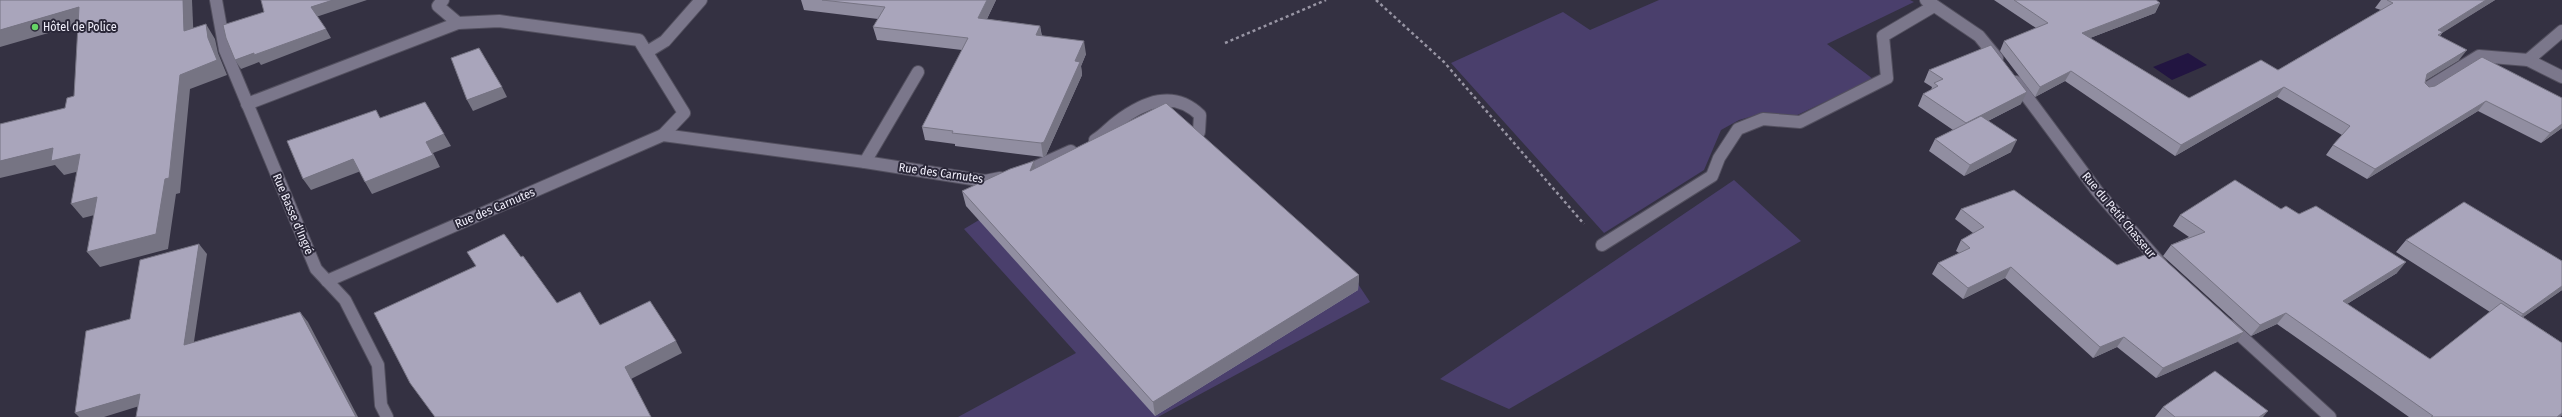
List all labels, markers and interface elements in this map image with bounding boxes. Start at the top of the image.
place label: Hôtel de Police [43,20,117,34]
marker: Hôtel de Police [30,22,40,32]
street label: Rue des Carnutes [898,160,984,186]
street label: Rue du Petit Chasseur [2079,169,2159,261]
street label: Rue Basse d'Ingré [270,171,316,257]
street label: Rue des Carnutes [453,185,537,231]

